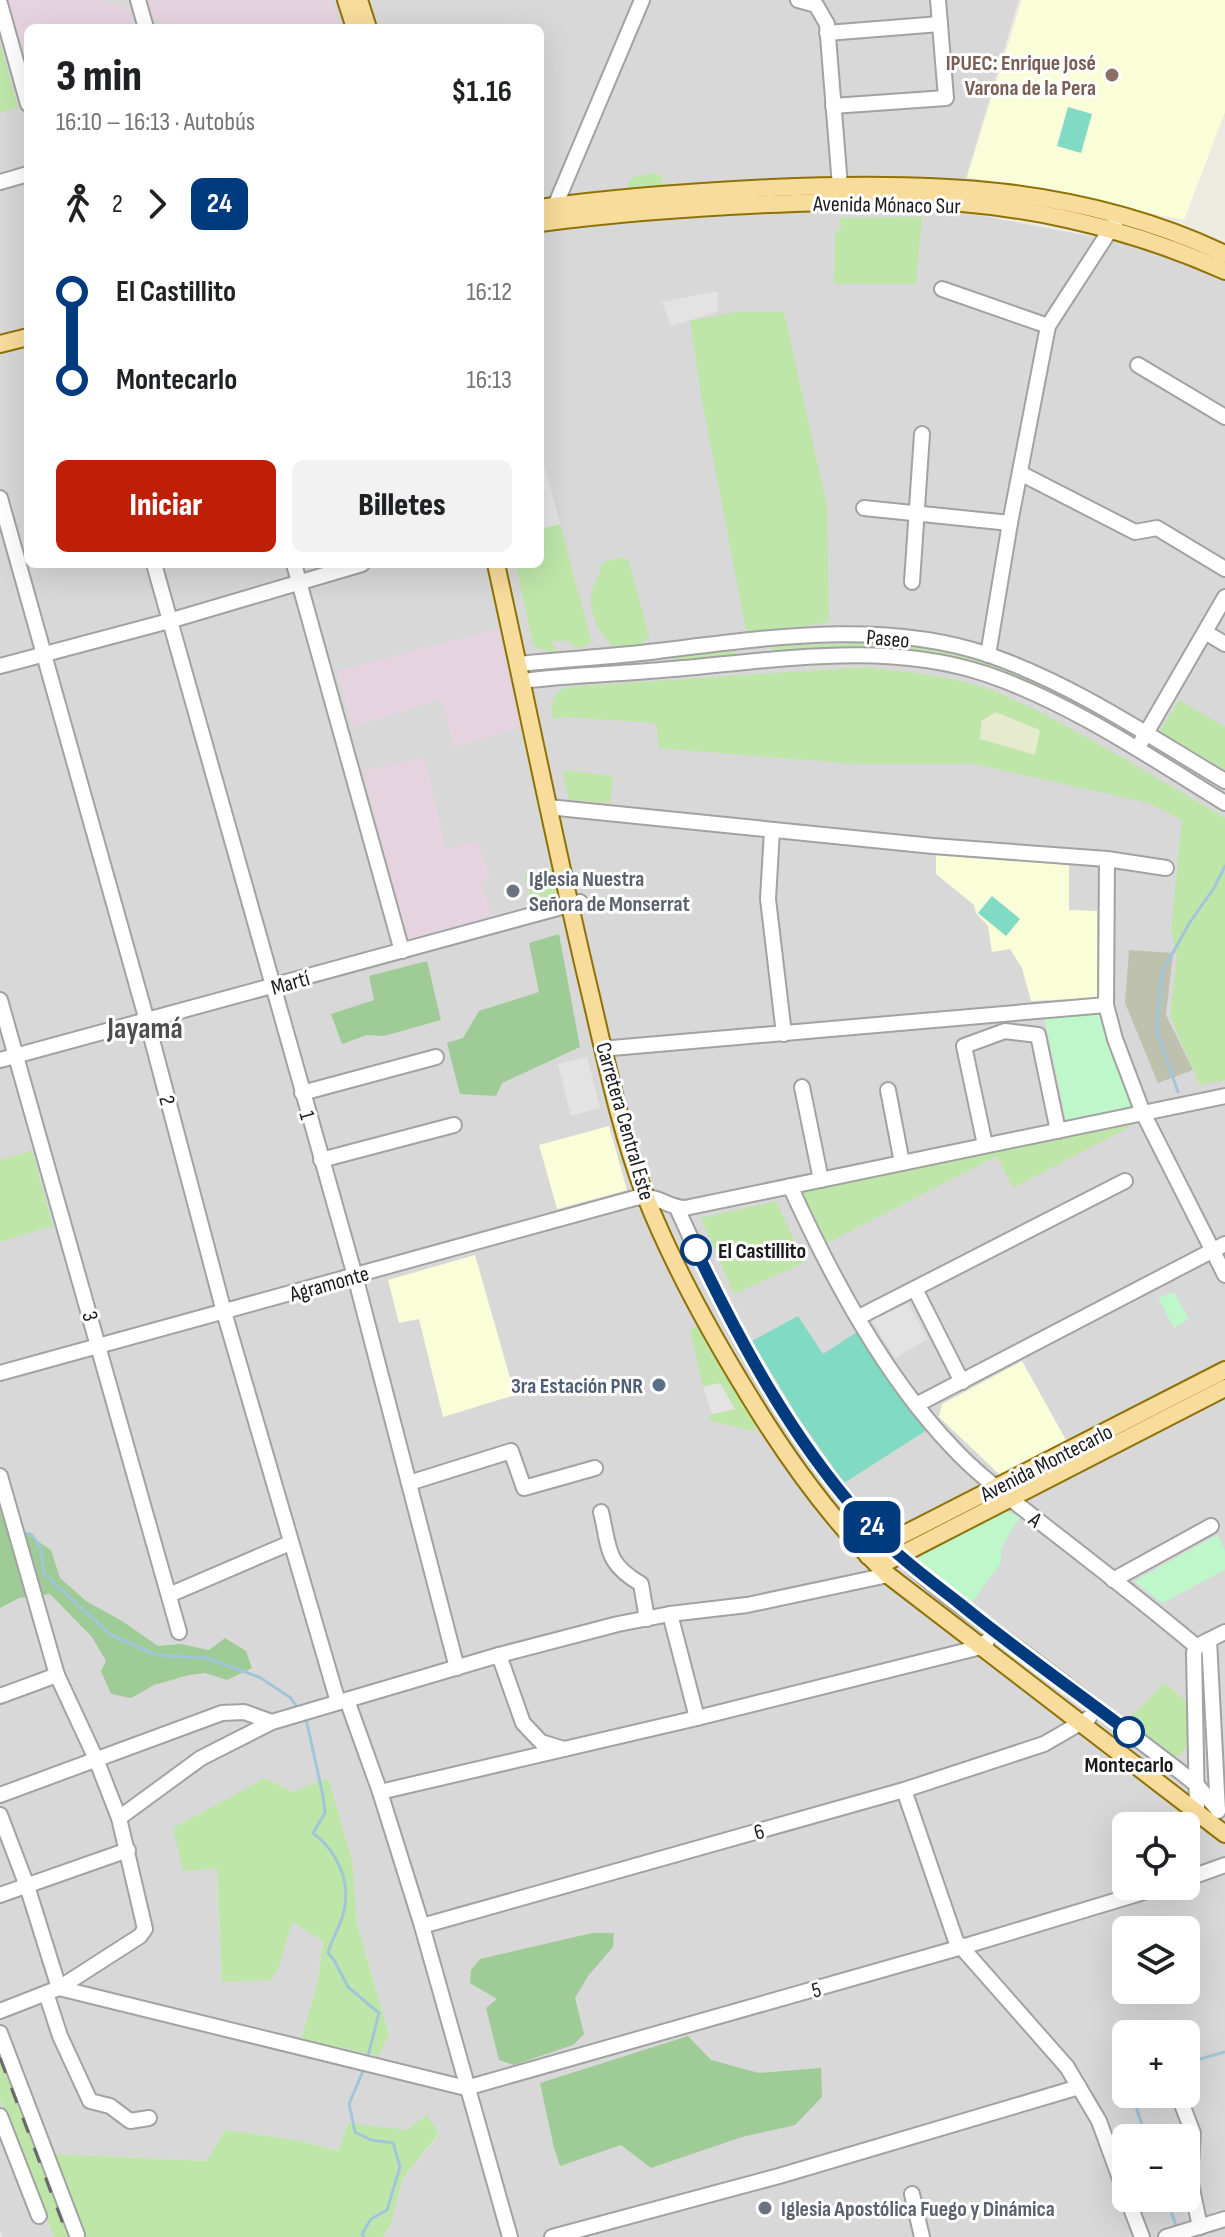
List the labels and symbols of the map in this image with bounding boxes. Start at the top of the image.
place label: IPUEC: Enrique José Varona de la Pera [946,50,1096,102]
marker: IPUEC: Enrique José Varona de la Pera [1103,66,1121,84]
street label: Avenida Mónaco Sur [812,191,961,220]
street label: Paseo [865,624,911,655]
place label: Iglesia Nuestra Señora de Monserrat [529,866,690,918]
marker: Iglesia Nuestra Señora de Monserrat [504,882,522,900]
street label: Martí [268,965,314,1002]
district label: Jayamá [106,1011,183,1047]
street label: Carretera Central Este [589,1039,660,1204]
street label: 2 [152,1093,181,1108]
street label: 1 [293,1108,321,1123]
marker: El Castillito [681,1235,711,1265]
place label: El Castillito [718,1238,806,1265]
street label: Agramonte [286,1260,372,1309]
street label: 3 [75,1308,104,1325]
place label: 3ra Estación PNR [511,1373,643,1400]
marker: 3ra Estación PNR [650,1376,668,1394]
street label: Avenida Montecarlo [975,1418,1117,1509]
line badge: 24 [836,1501,908,1553]
street label: A [1022,1506,1048,1534]
marker: Montecarlo [1114,1717,1144,1747]
place label: Montecarlo [1085,1752,1173,1779]
street label: 6 [751,1818,768,1847]
street label: 5 [808,1976,825,2005]
place label: Iglesia Apostólica Fuego y Dinámica [781,2196,1055,2223]
marker: Iglesia Apostólica Fuego y Dinámica [756,2199,774,2217]

